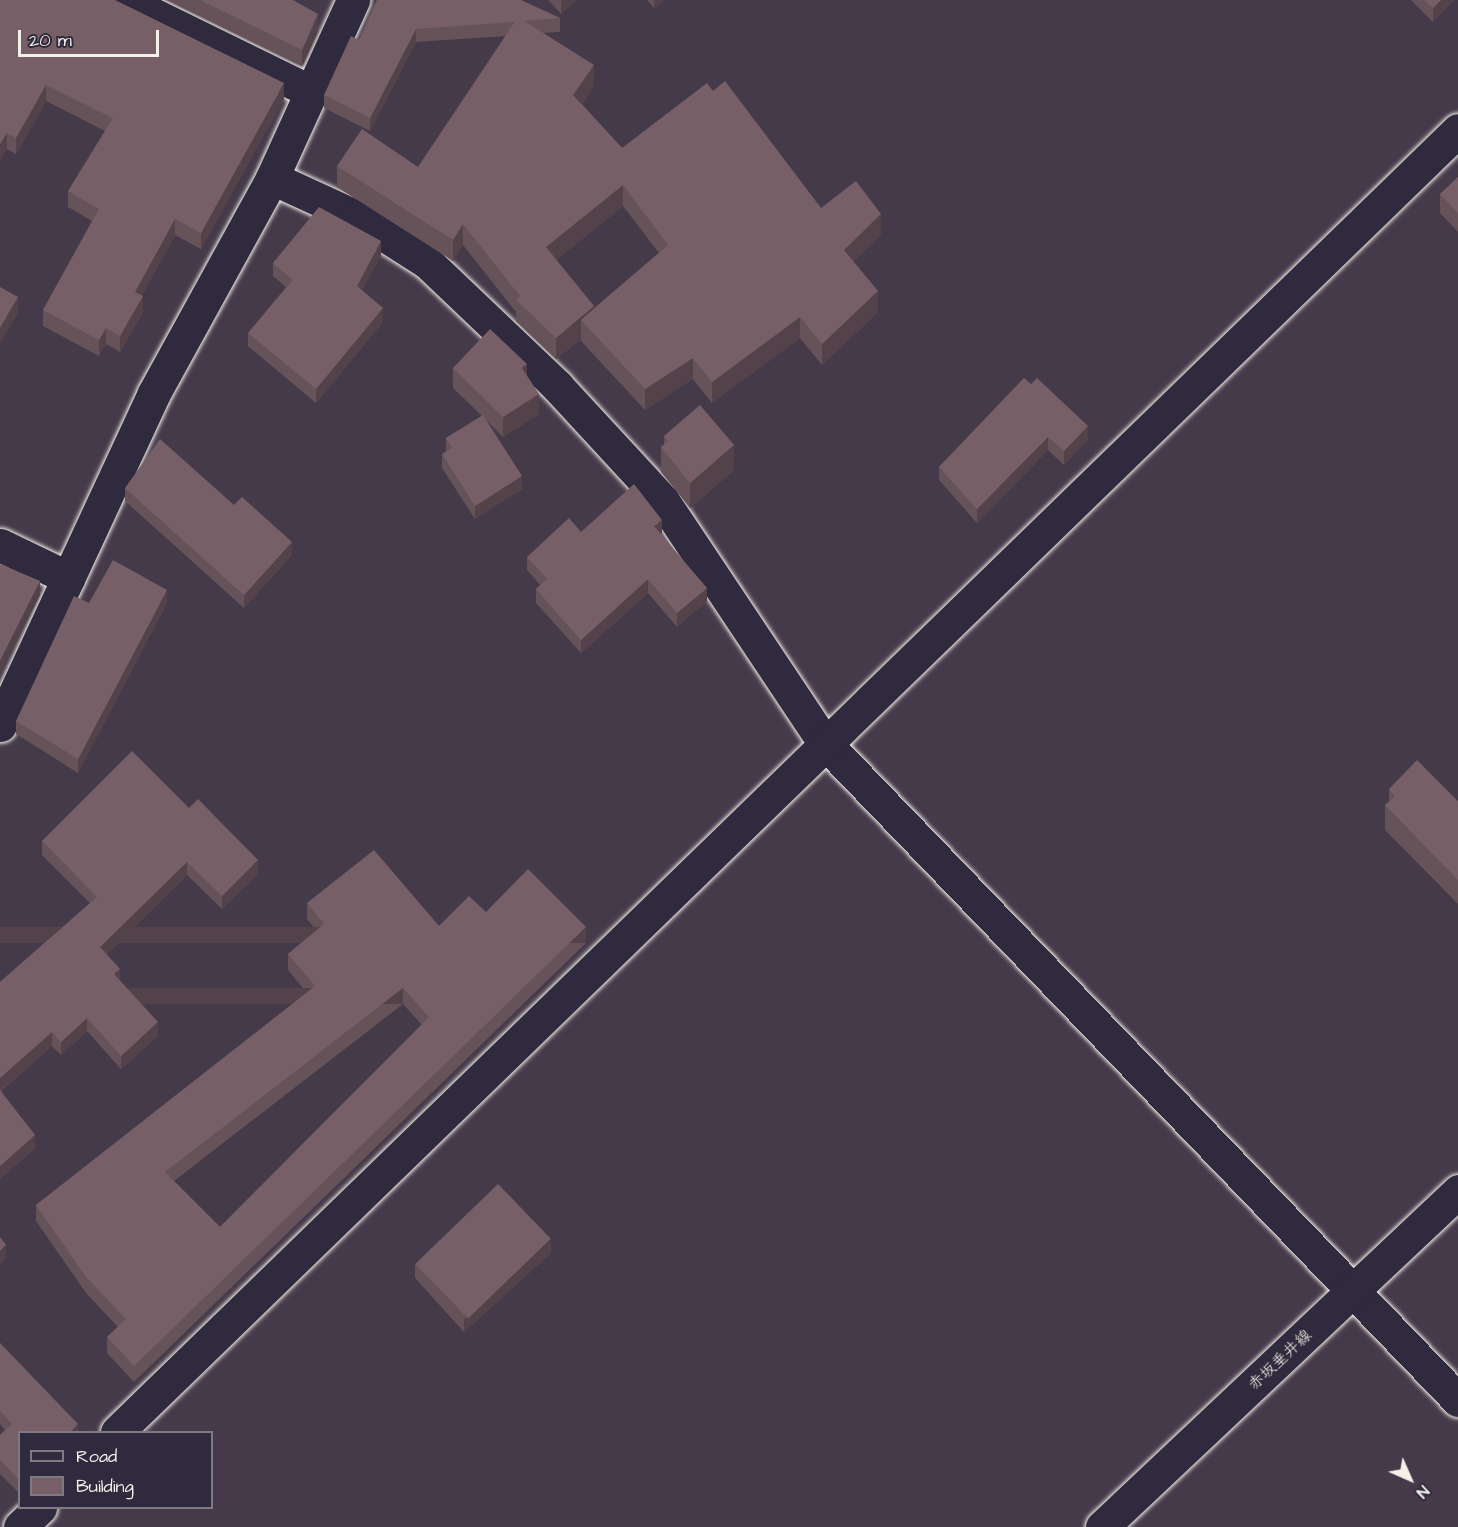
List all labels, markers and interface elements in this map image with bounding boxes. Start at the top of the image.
scale bar [21,18,162,56]
text: 20 m [29,28,72,53]
street label: 赤坂垂井線 [1244,1326,1316,1394]
legend [18,1431,213,1509]
text: Road [76,1444,117,1469]
north arrow [1380,1449,1440,1509]
text: Building [76,1474,134,1499]
text: N [1411,1480,1434,1503]

